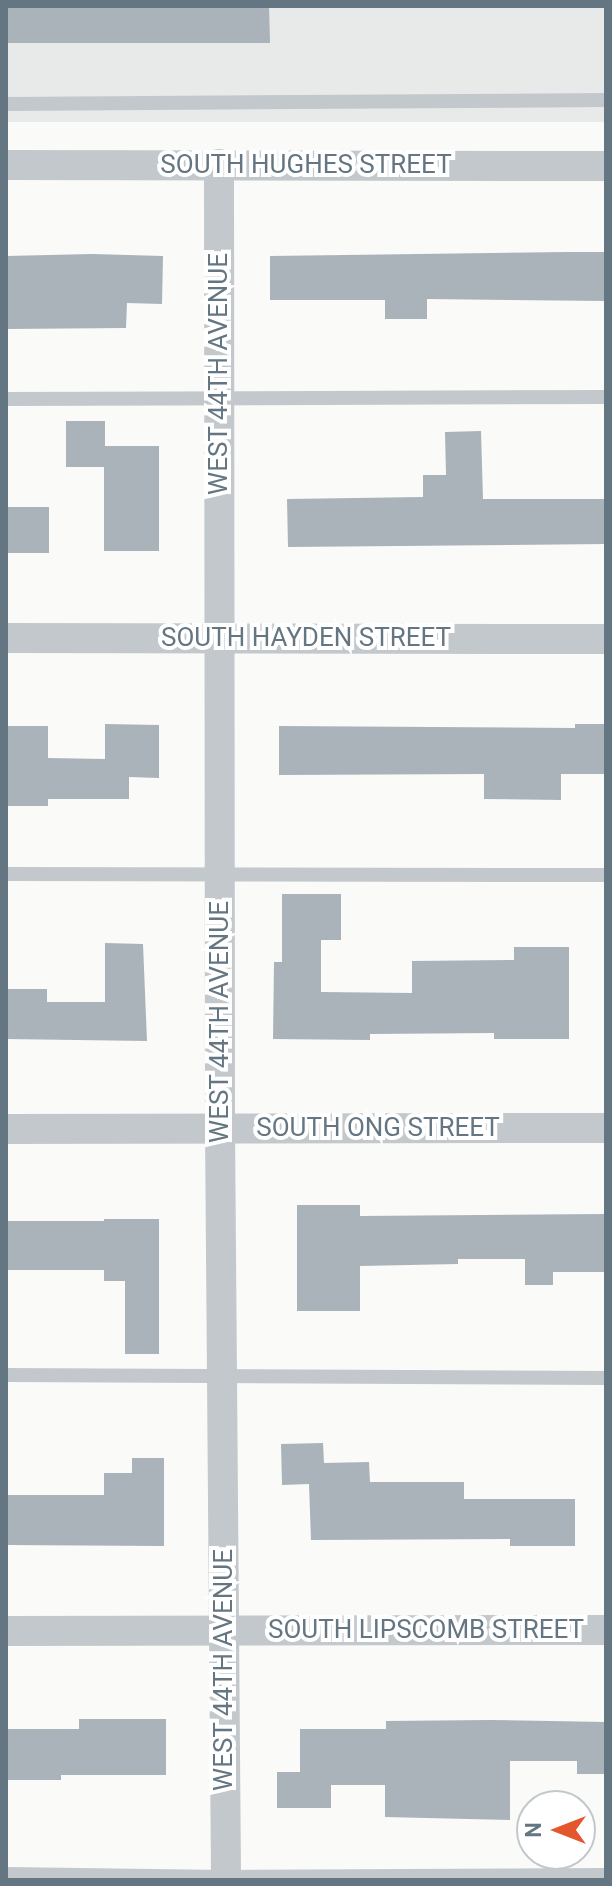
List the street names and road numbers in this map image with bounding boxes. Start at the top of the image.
street label: SOUTH HUGHES STREET [160,149,452,181]
street label: WEST 44TH AVENUE [203,253,235,495]
street label: SOUTH HAYDEN STREET [161,622,451,654]
street label: WEST 44TH AVENUE [204,901,236,1143]
street label: SOUTH ONG STREET [256,1112,500,1144]
street label: WEST 44TH AVENUE [208,1549,240,1791]
street label: SOUTH LIPSCOMB STREET [268,1614,584,1646]

